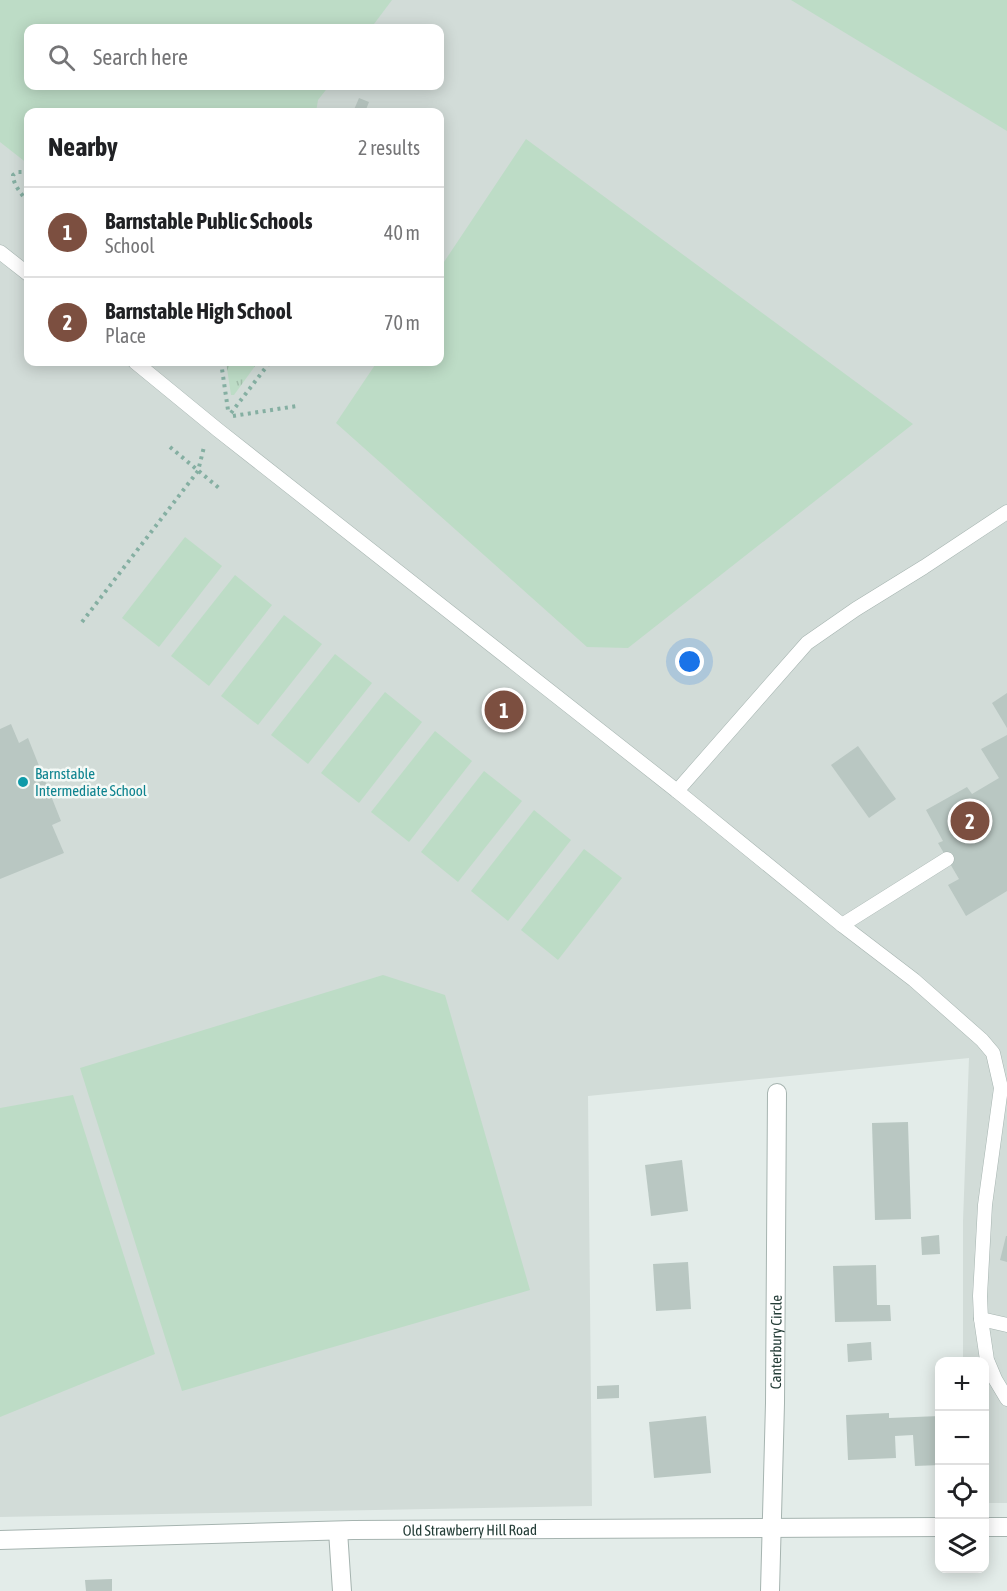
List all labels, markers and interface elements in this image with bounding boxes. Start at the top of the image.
search box [24,24,444,90]
icon: search [45,41,78,74]
text: Search here [93,44,188,70]
text: Nearby [48,132,118,162]
text: 2 results [358,136,420,159]
text: Barnstable Public Schools [105,208,312,234]
text: 1 [63,221,72,244]
text: 40 m [384,221,420,244]
text: School [105,234,155,257]
text: Barnstable High School [105,298,292,324]
text: 2 [63,311,72,334]
text: 70 m [384,311,420,334]
text: Place [105,324,146,347]
your location [675,647,704,676]
pin: 1 [484,688,524,732]
place label: Barnstable Intermediate School [35,765,147,799]
marker: Barnstable Intermediate School [16,775,30,789]
pin: 2 [950,798,990,844]
street label: Canterbury Circle [767,1295,784,1389]
map controls [935,1357,989,1573]
button: + [935,1357,989,1411]
button: − [935,1411,989,1465]
button: locate [935,1465,989,1519]
button: layers [935,1519,989,1573]
street label: Old Strawberry Hill Road [403,1521,537,1538]

